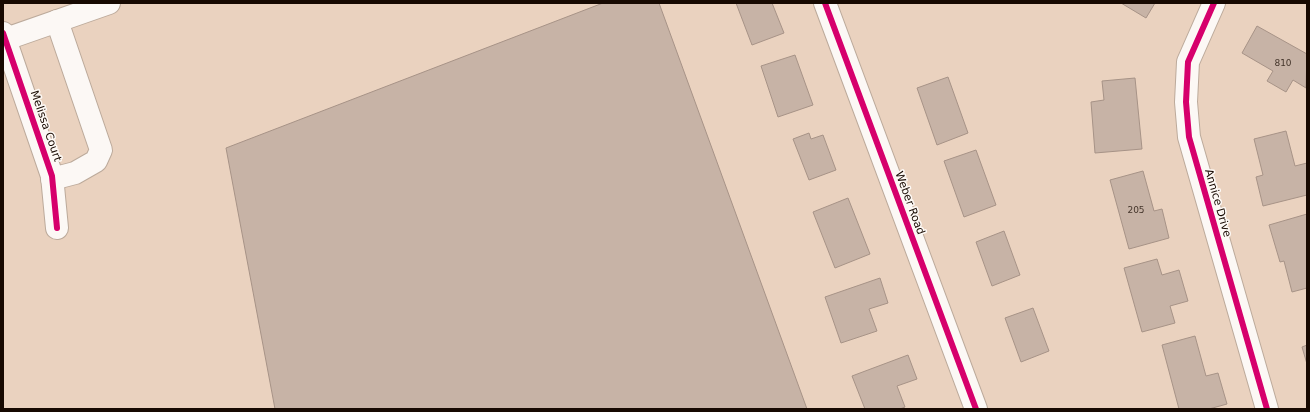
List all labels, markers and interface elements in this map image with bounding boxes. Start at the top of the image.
house number: 810 [1274,58,1292,68]
street label: Melissa Court [28,89,64,164]
street label: Annice Drive [1202,167,1234,239]
street label: Weber Road [893,170,927,236]
house number: 205 [1127,205,1145,215]

